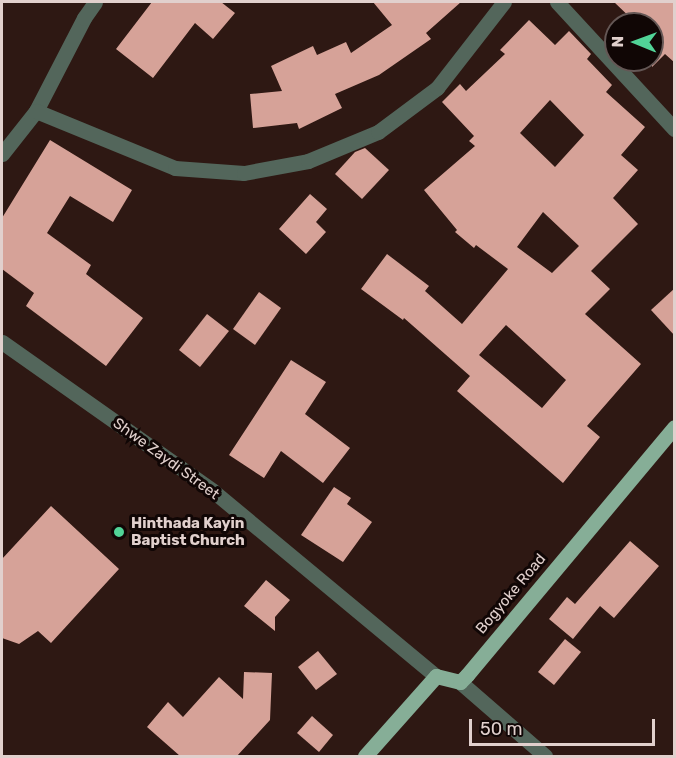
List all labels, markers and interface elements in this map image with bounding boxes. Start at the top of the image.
north arrow [604,12,664,72]
text: N [608,36,627,48]
street label: Shwe Zaydi Street [109,414,223,504]
place label: Hinthada Kayin Baptist Church [131,514,245,549]
marker: Hinthada Kayin Baptist Church [112,525,126,539]
street label: Bogyoke Road [472,550,550,638]
scale bar [472,707,658,745]
text: 50 m [480,718,523,740]

